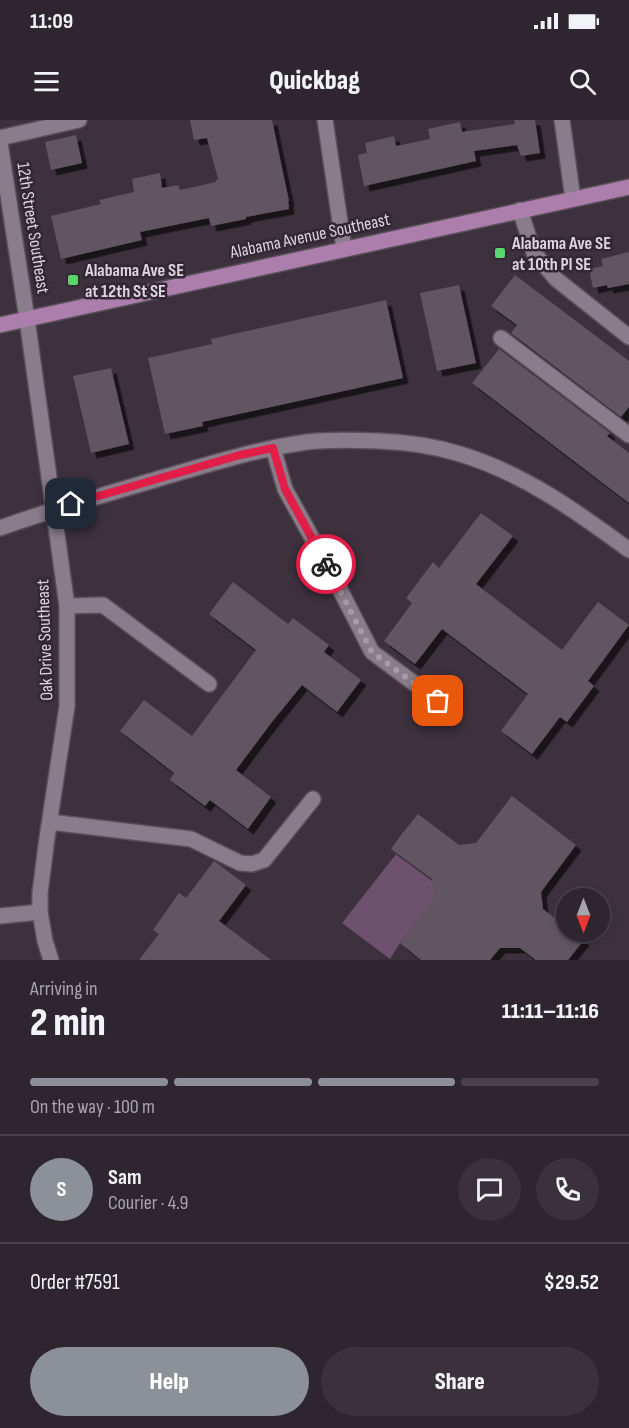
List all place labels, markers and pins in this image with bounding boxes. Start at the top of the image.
place label: Alabama Ave SE at 10th Pl SE [511,233,611,275]
marker: Alabama Ave SE at 10th Pl SE [493,246,507,260]
place label: Alabama Ave SE at 12th St SE [84,260,184,302]
marker: Alabama Ave SE at 12th St SE [66,273,80,287]
pin [45,478,96,529]
pin [412,675,463,726]

